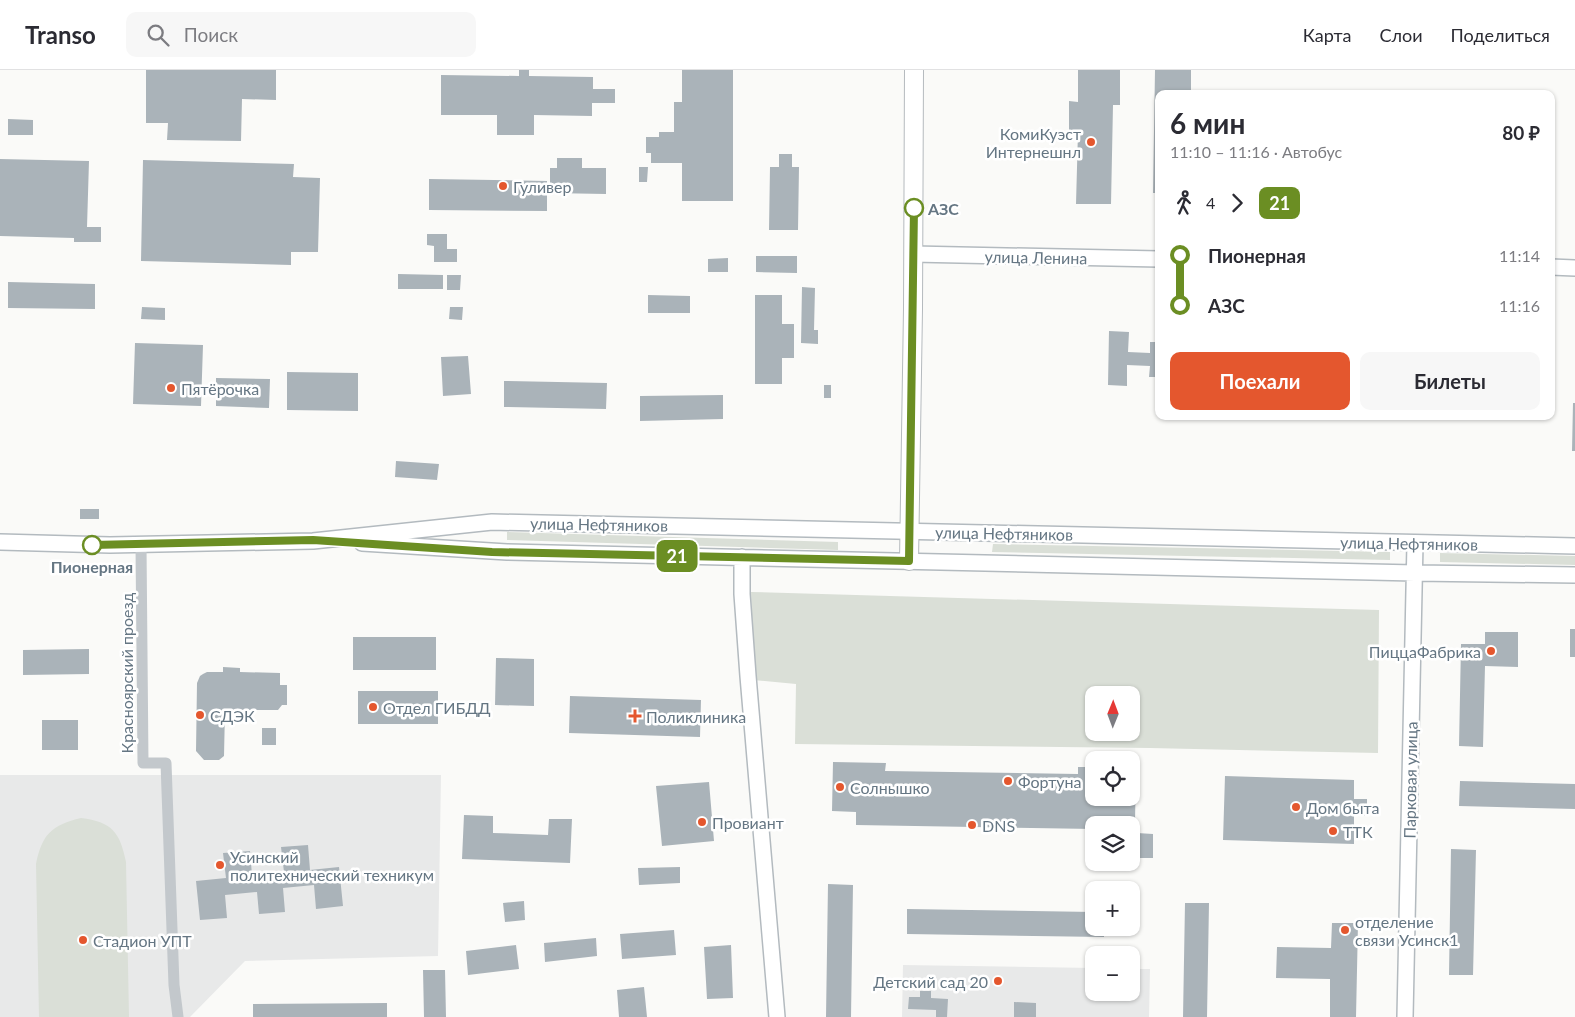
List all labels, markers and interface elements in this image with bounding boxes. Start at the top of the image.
search box [126,12,476,57]
text: Transo [25,20,96,49]
icon: search [144,21,172,49]
text: Поиск [184,23,238,46]
text: Карта [1303,24,1351,46]
text: Слои [1379,24,1423,46]
text: Поделиться [1451,24,1550,46]
text: 6 мин [1170,106,1245,140]
text: 80 ₽ [1502,121,1540,144]
place label: КомиКуэст Интернешнл [986,124,1081,161]
marker: КомиКуэст Интернешнл [1085,136,1097,148]
text: 11:10 – 11:16 · Автобус [1170,142,1342,161]
place label: Гуливер [513,177,572,196]
marker: Гуливер [497,180,509,192]
icon: walk [1170,189,1198,217]
icon: forward [1223,189,1251,217]
text: 21 [1269,192,1290,214]
text: 4 [1206,193,1215,212]
marker: АЗС [904,198,924,218]
place label: АЗС [927,199,959,218]
text: Пионерная [1208,244,1306,267]
text: 11:14 [1499,246,1540,265]
street label: улица Ленина [984,247,1088,267]
text: АЗС [1208,294,1245,317]
text: 11:16 [1499,296,1540,315]
button: Поехали [1170,352,1350,410]
button: Билеты [1360,352,1540,410]
place label: Пятёрочка [181,379,259,398]
marker: Пятёрочка [165,382,177,394]
street label: улица Нефтяников [530,513,668,535]
street label: улица Нефтяников [935,522,1073,544]
street label: улица Нефтяников [1340,532,1478,554]
marker: Пионерная [82,535,102,555]
line badge: 21 [654,540,700,572]
text: 21 [667,545,687,567]
place label: Пионерная [51,557,133,576]
street label: Красноярский проезд [117,592,136,753]
place label: ПиццаФабрика [1369,642,1481,661]
marker: ПиццаФабрика [1485,645,1497,657]
north arrow [1085,686,1140,741]
map controls [1085,686,1140,1001]
place label: Отдел ГИБДД [383,698,491,717]
marker: Отдел ГИБДД [367,701,379,713]
place label: СДЭК [210,706,255,725]
place label: Поликлиника [646,707,746,726]
marker: СДЭК [194,709,206,721]
marker: Поликлиника [628,709,642,723]
street label: Парковая улица [1399,721,1421,839]
button: locate [1085,751,1140,806]
place label: Фортуна [1018,772,1082,791]
marker: Фортуна [1002,775,1014,787]
place label: Солнышко [850,778,929,797]
marker: Солнышко [834,781,846,793]
place label: Дом быта [1306,798,1379,817]
marker: Дом быта [1290,801,1302,813]
place label: Провиант [712,813,784,832]
marker: Провиант [696,816,708,828]
place label: DNS [982,816,1015,835]
button: layers [1085,816,1140,871]
marker: DNS [966,819,978,831]
place label: ТТК [1343,822,1373,841]
marker: ТТК [1327,825,1339,837]
place label: Усинский политехнический техникум [230,847,434,884]
marker: Усинский политехнический техникум [214,859,226,871]
button: + [1085,881,1140,936]
place label: отделение связи Усинск1 [1355,912,1459,949]
marker: отделение связи Усинск1 [1339,924,1351,936]
place label: Стадион УПТ [93,931,192,950]
marker: Стадион УПТ [77,934,89,946]
button: − [1085,946,1140,1001]
place label: Детский сад 20 [873,972,988,991]
marker: Детский сад 20 [992,975,1004,987]

